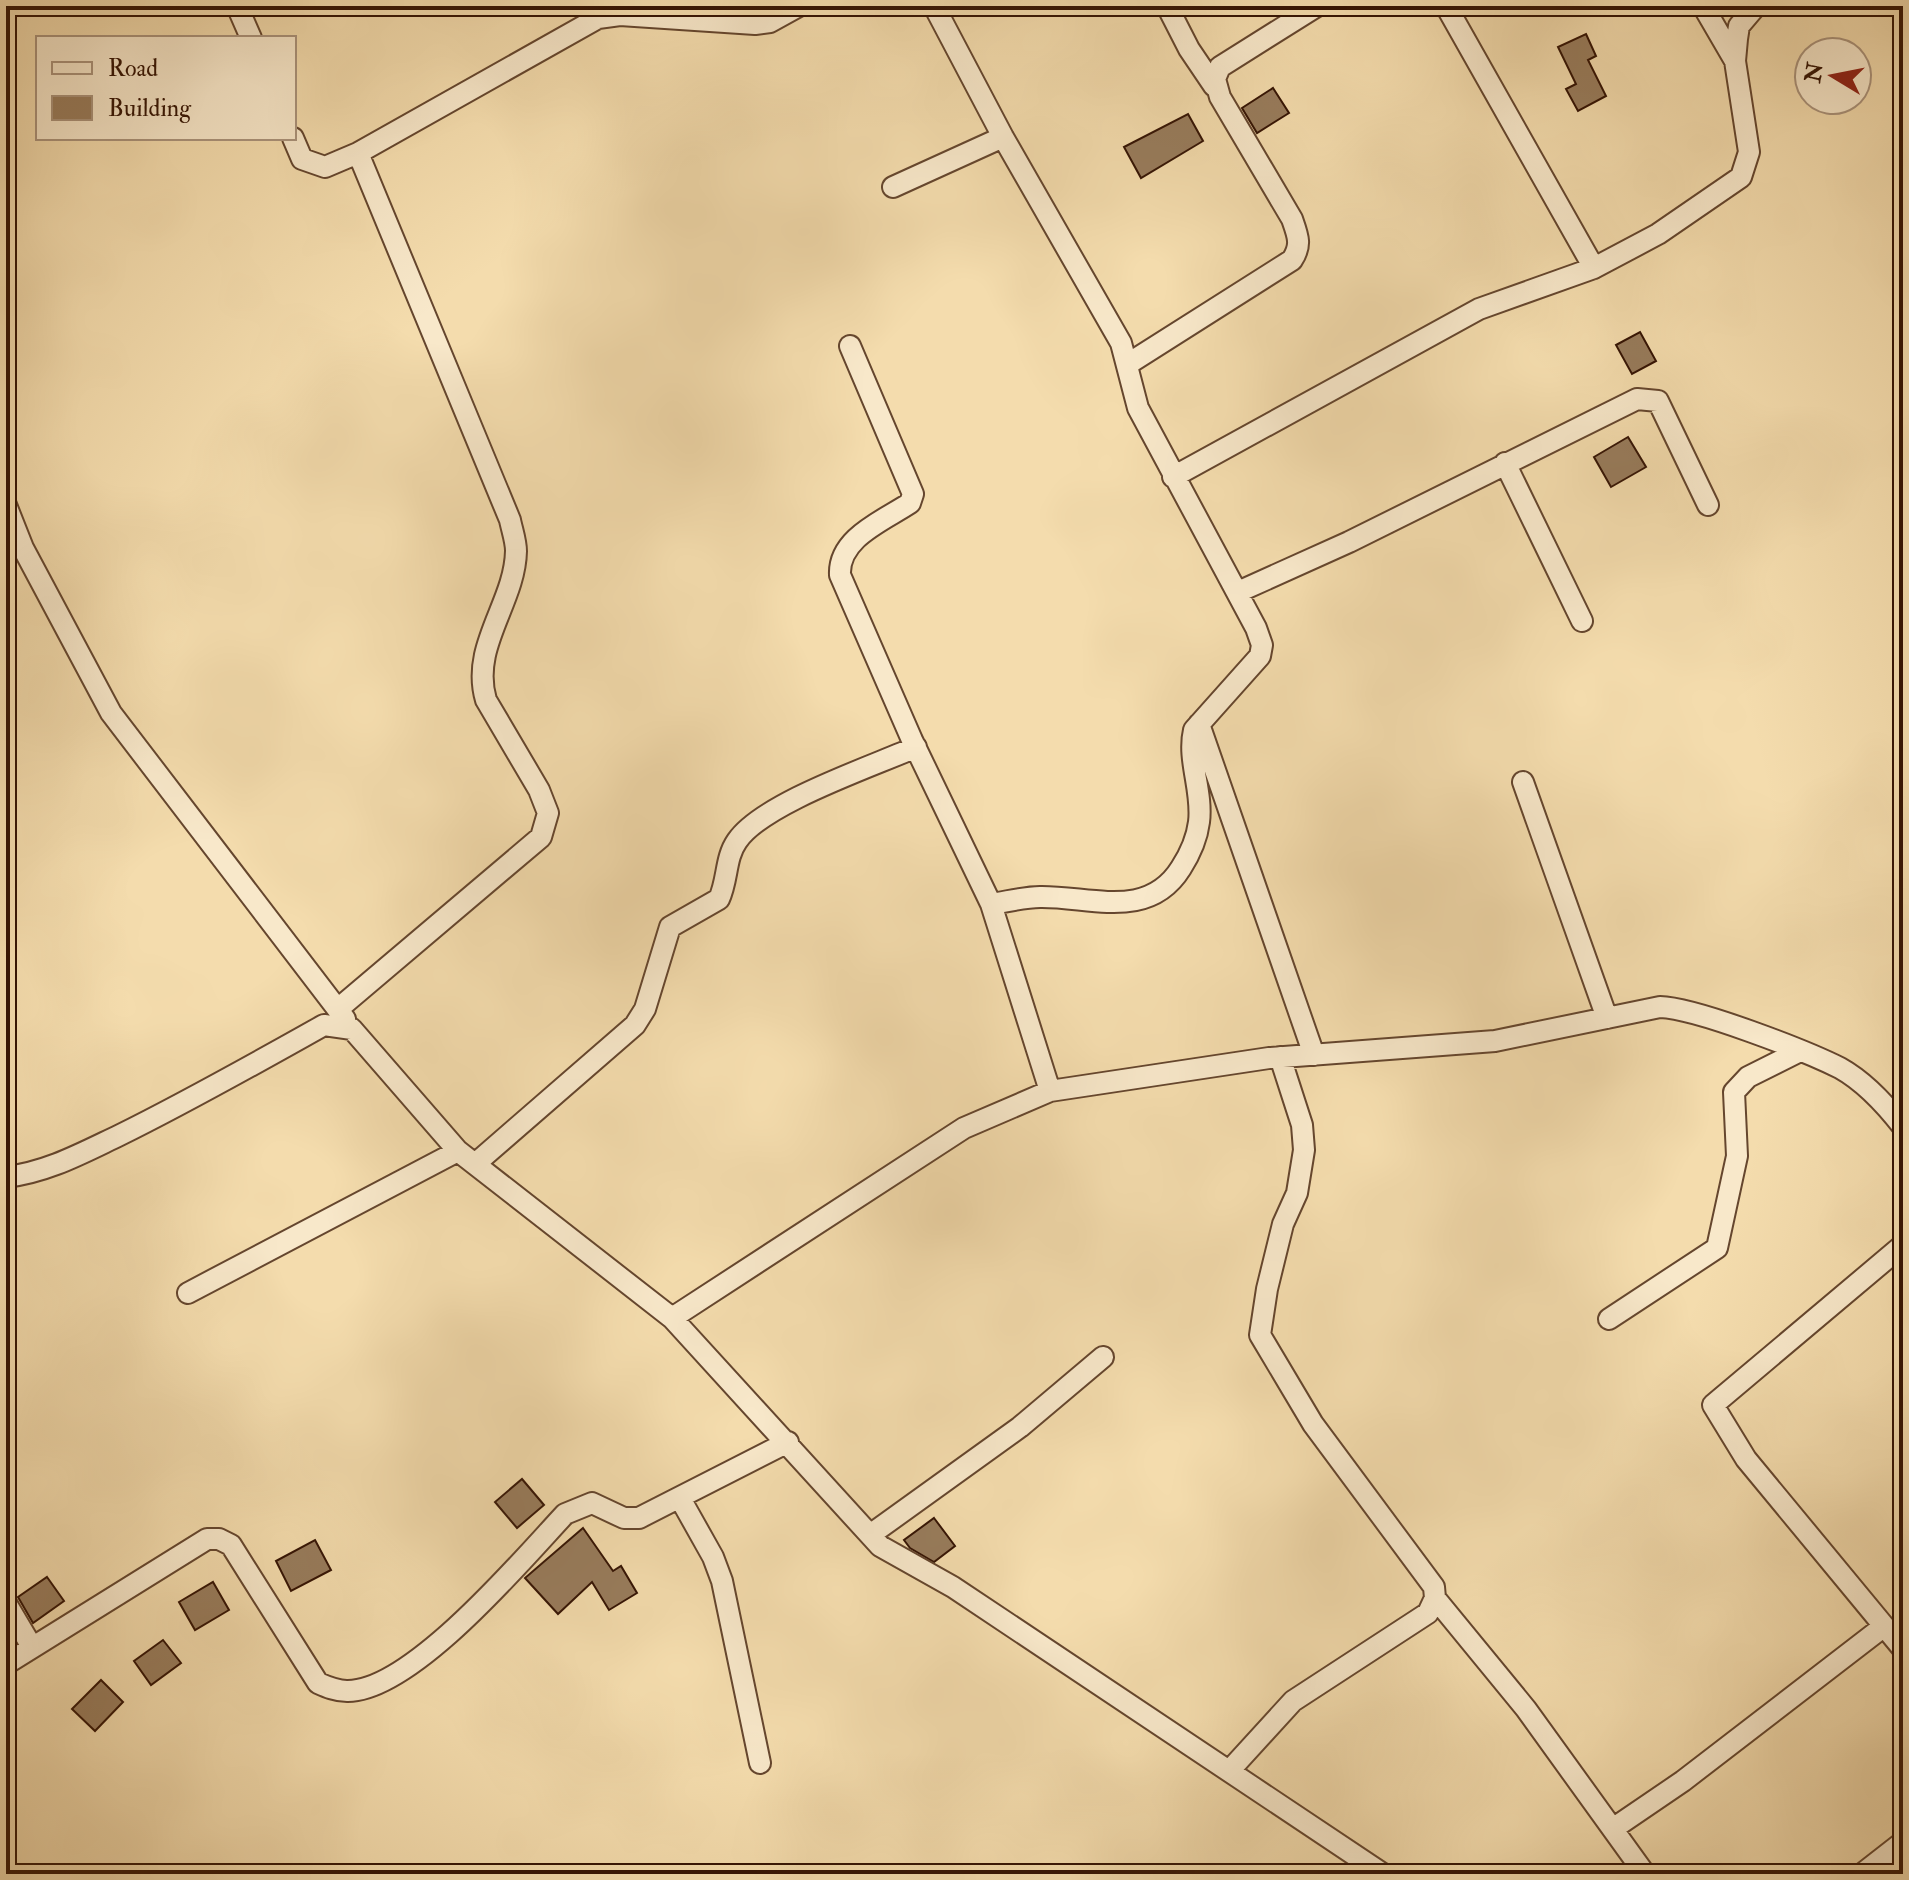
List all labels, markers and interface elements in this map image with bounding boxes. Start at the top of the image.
legend [36,36,296,140]
north arrow [1793,36,1873,116]
text: Road [108,53,158,84]
text: N [1799,60,1830,86]
text: Building [108,93,192,124]

